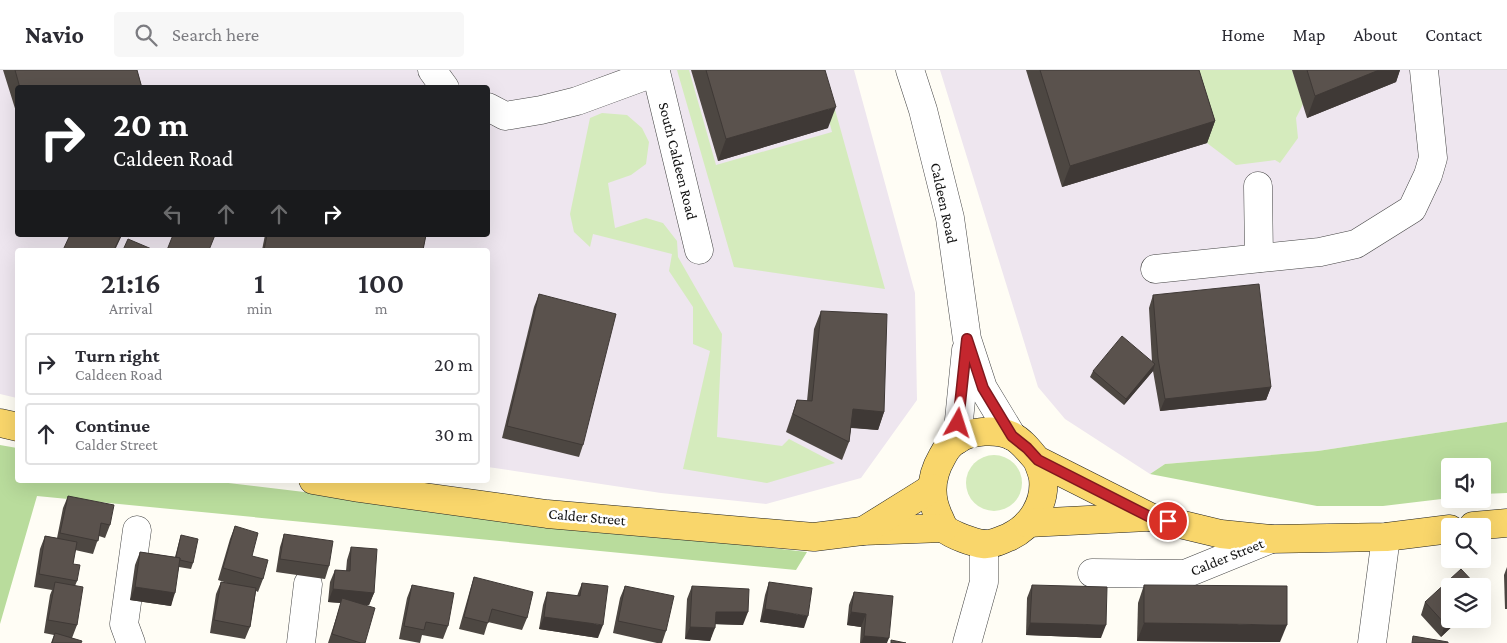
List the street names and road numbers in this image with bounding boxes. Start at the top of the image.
street label: South Caldeen Road [656,101,700,221]
street label: Caldeen Road [928,161,960,245]
street label: Calder Street [548,506,627,528]
street label: Calder Street [1188,535,1267,579]

